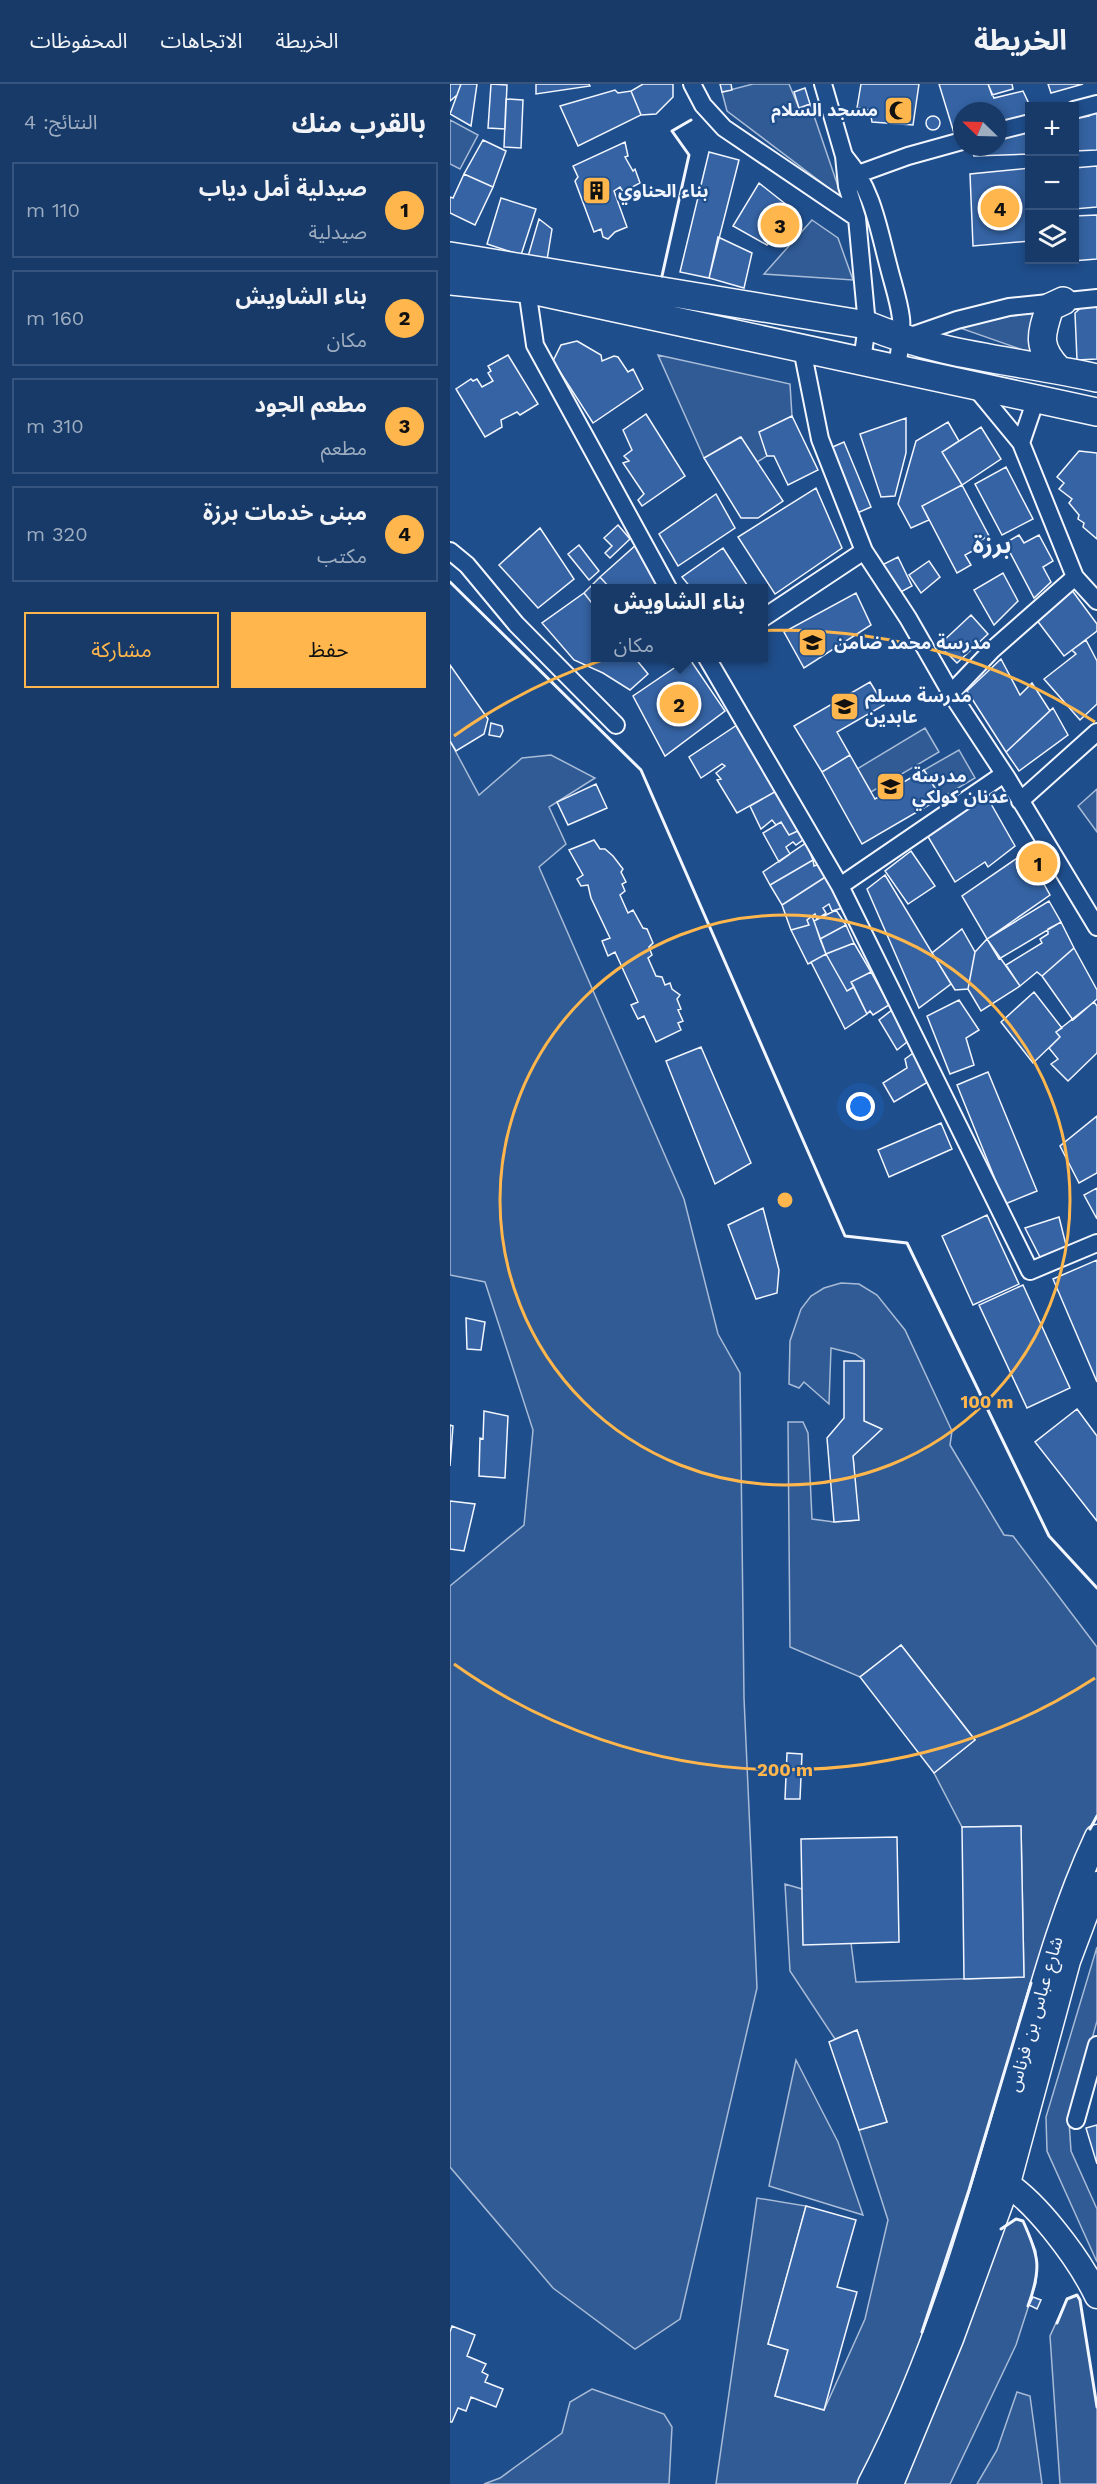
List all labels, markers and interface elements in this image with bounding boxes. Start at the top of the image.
text: الخريطة [974,24,1067,57]
text: المحفوظات [30,28,127,53]
text: الاتجاهات [160,28,242,53]
text: الخريطة [275,28,338,53]
mosque icon: مسجد السلام [883,94,915,126]
place label: مسجد السلام [771,99,878,123]
north arrow [953,102,1007,156]
map controls [1025,102,1079,264]
button: + [1025,102,1079,156]
text: بالقرب منك [292,108,426,138]
text: النتائج: 4 [24,110,97,134]
button: − [1025,156,1079,210]
building icon: بناء الحناوي [581,175,613,207]
text: صيدلية أمل دياب [199,176,367,201]
place label: بناء الحناوي [618,180,708,205]
pin: 4 [980,186,1020,230]
text: 110 m [26,198,80,222]
text: 1 [400,198,409,222]
pin: 3 [760,202,800,248]
button: layers [1025,210,1079,264]
text: صيدلية [308,220,367,244]
text: بناء الشاويش [235,284,367,309]
text: 160 m [26,306,84,330]
text: 2 [399,306,410,330]
text: مكان [327,328,367,352]
text: مطعم الجود [255,392,367,417]
text: 310 m [26,414,84,438]
text: 3 [399,414,410,438]
text: مطعم [321,436,367,460]
text: مبنى خدمات برزة [203,500,367,525]
text: 320 m [26,522,88,546]
text: 4 [398,522,411,546]
district label: برزة [973,531,1011,559]
text: مكتب [317,544,367,568]
popup [591,584,768,662]
text: بناء الشاويش [614,589,745,614]
button: مشاركة [24,612,219,688]
button: حفظ [231,612,426,688]
school or university icon: مدرسة محمد ضامن [797,627,829,659]
place label: مدرسة محمد ضامن [834,632,991,654]
text: مكان [614,633,654,657]
pin: 2 [660,682,698,726]
place label: مدرسة مسلم عابدين [865,685,972,727]
school or university icon: مدرسة مسلم عابدين [828,690,860,722]
place label: مدرسة عدنان كولكي [912,765,1009,811]
school or university icon: مدرسة عدنان كولكي [875,770,907,802]
pin: 1 [1018,840,1058,886]
your location [846,1092,875,1121]
centre of rings [775,1190,795,1210]
text: 100 m [960,1391,1014,1412]
text: 200 m [757,1759,813,1780]
street label: شارع عباس بن فرناس [1002,1934,1071,2095]

